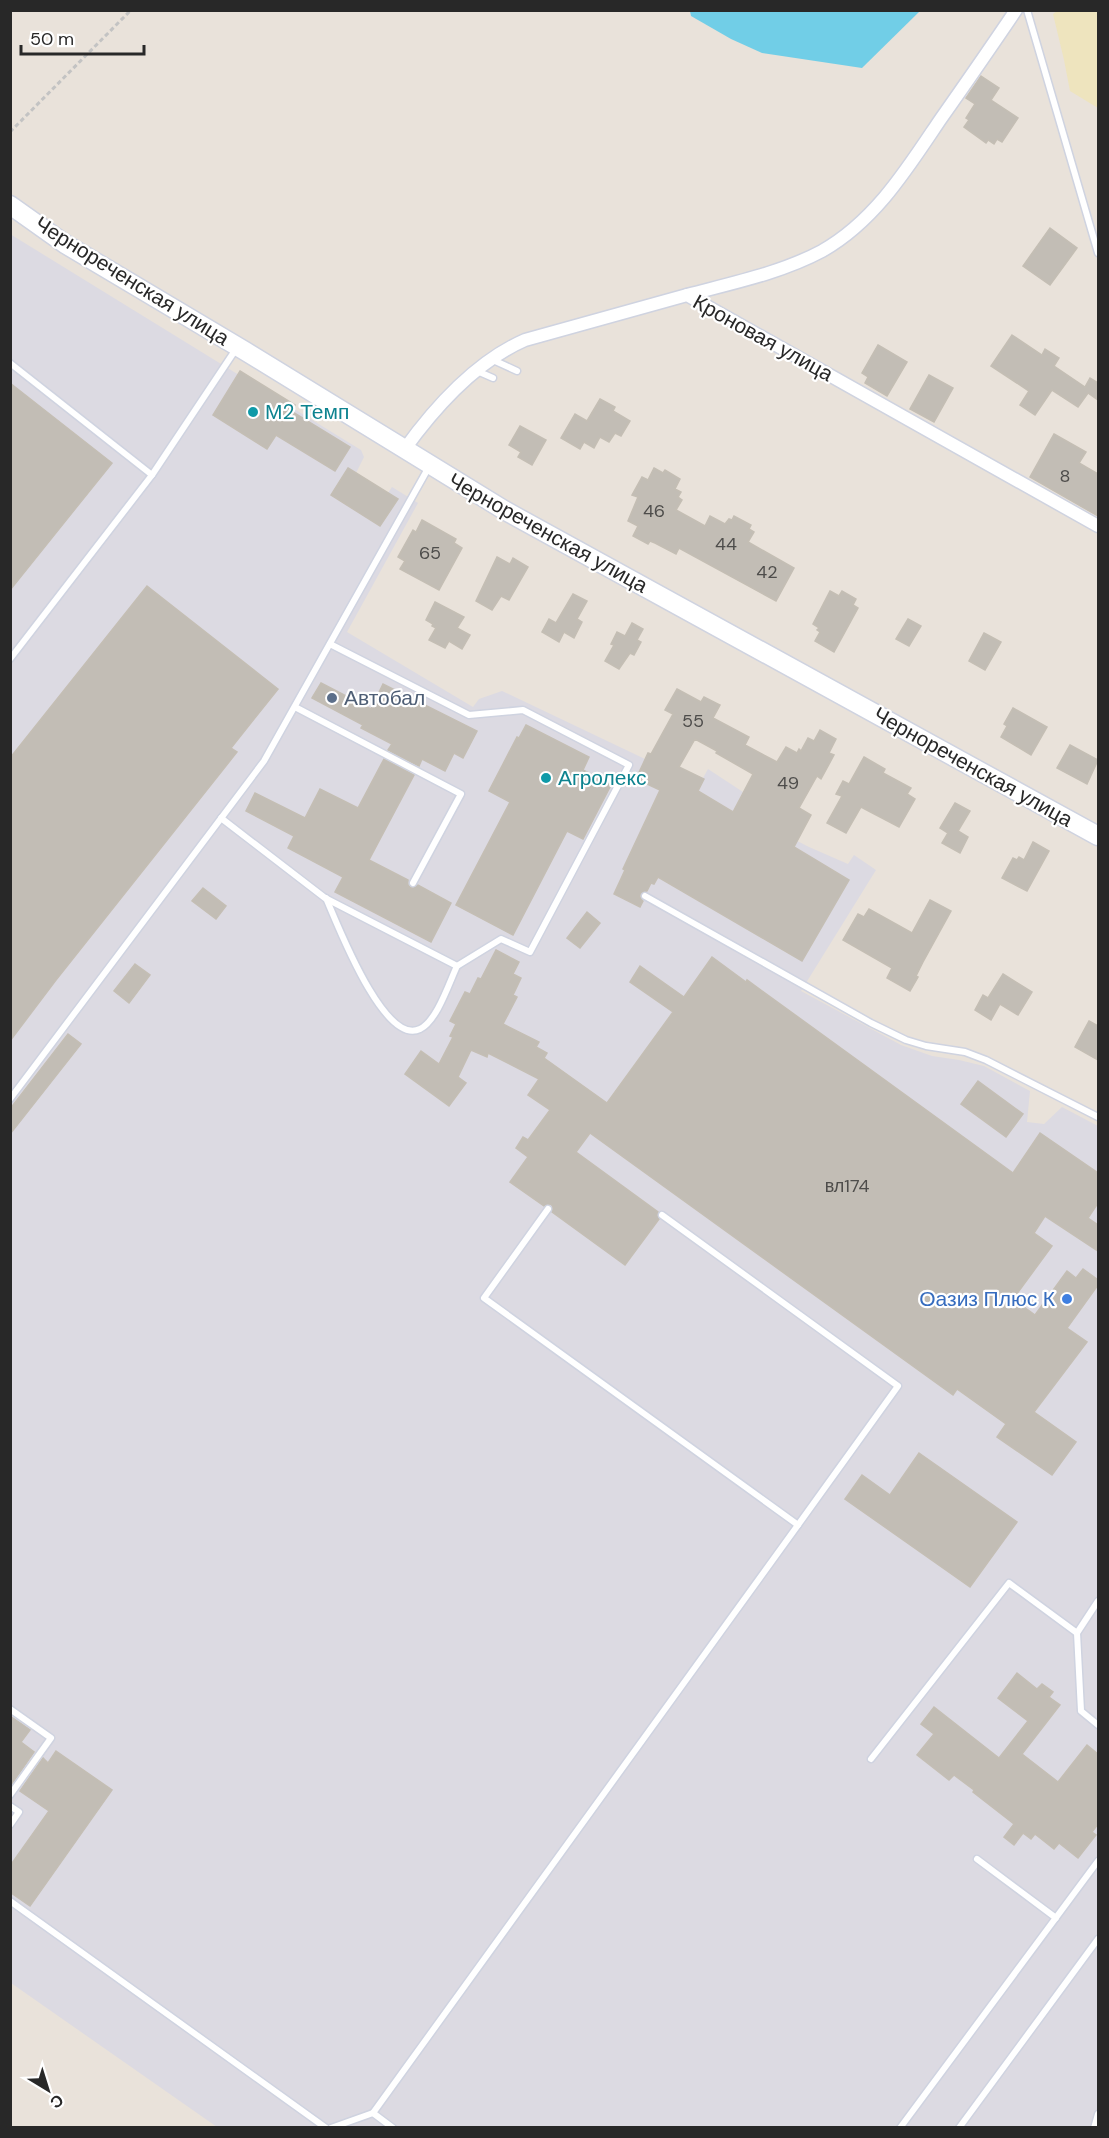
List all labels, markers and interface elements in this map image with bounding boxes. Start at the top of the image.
scale bar [21,18,144,56]
text: 50 m [30,27,74,51]
street label: Чернореченская улица [30,210,235,352]
street label: Кроновая улица [688,288,838,388]
place label: М2 Темп [265,398,349,426]
marker: М2 Темп [246,405,260,419]
house number: 8 [1060,464,1070,488]
street label: Чернореченская улица [443,466,653,600]
house number: 46 [643,499,665,523]
house number: 44 [715,532,737,556]
house number: 65 [419,541,441,565]
house number: 42 [756,560,778,584]
place label: Автобал [344,684,425,712]
marker: Автобал [325,691,339,705]
street label: Чернореченская улица [868,700,1078,834]
house number: 55 [682,709,704,733]
place label: Агролекс [558,764,646,792]
marker: Агролекс [539,771,553,785]
house number: 49 [777,771,799,795]
house number: вл174 [825,1174,869,1198]
place label: Оазиз Плюс К [919,1285,1056,1313]
marker: Оазиз Плюс К [1060,1292,1074,1306]
north arrow [18,2060,78,2120]
text: С [46,2090,68,2114]

